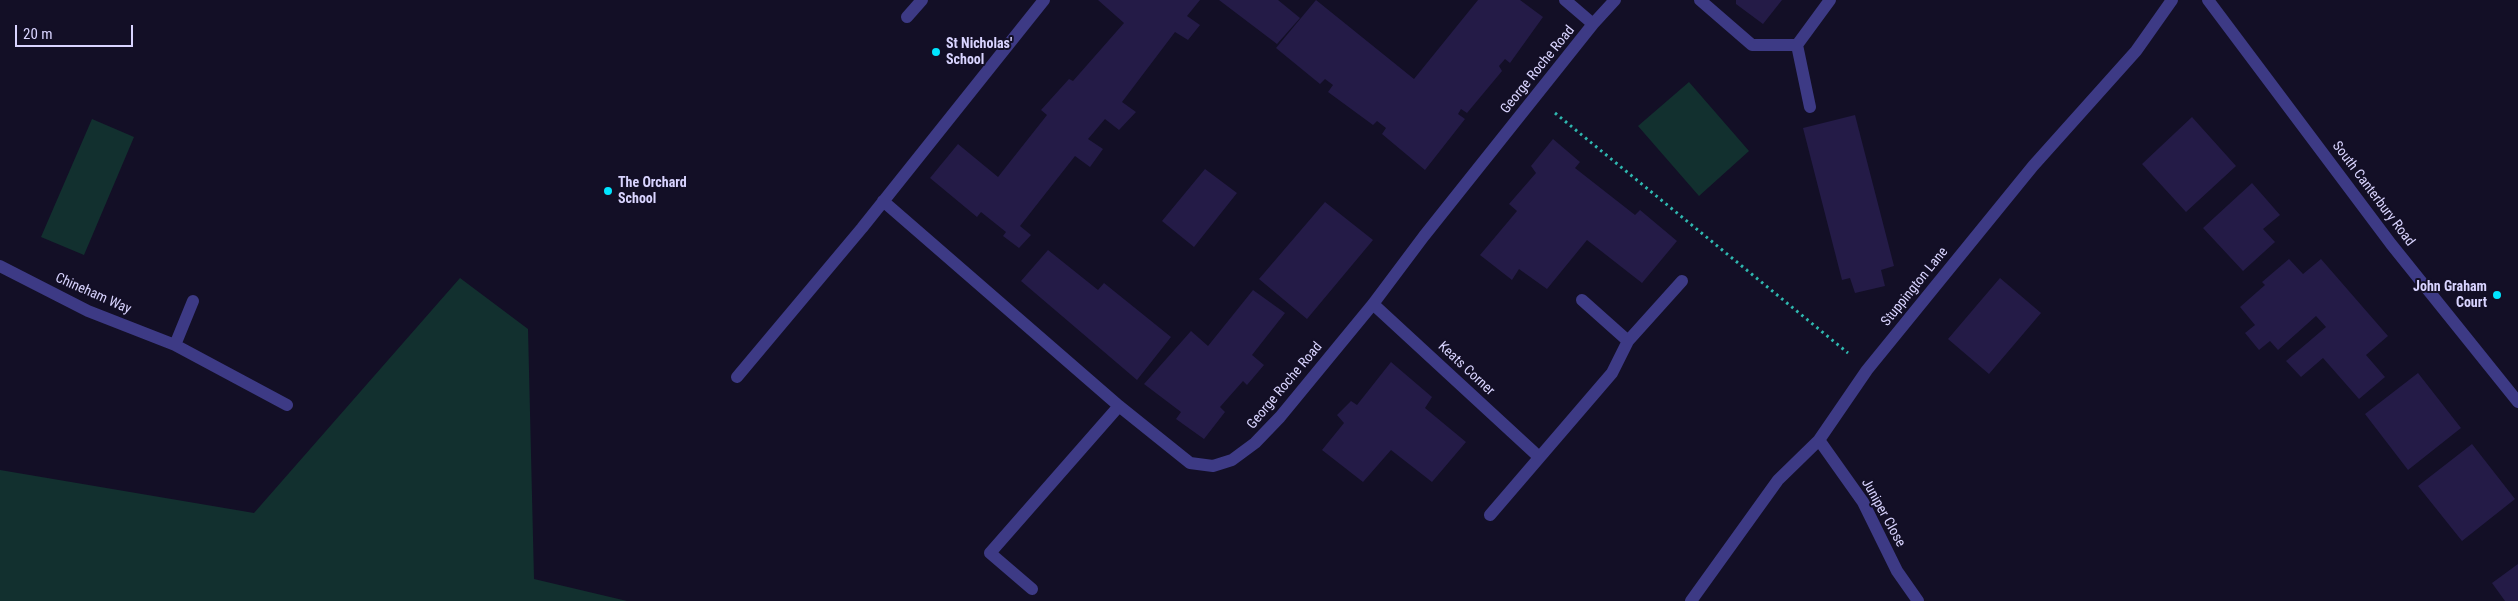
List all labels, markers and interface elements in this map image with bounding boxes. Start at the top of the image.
scale bar [18,15,135,47]
street label: George Roche Road [1497,23,1579,117]
text: 20 m [23,25,53,43]
place label: St Nicholas' School [946,36,1012,68]
marker: St Nicholas' School [930,46,942,58]
street label: South Canterbury Road [2328,138,2418,250]
place label: The Orchard School [618,175,687,208]
marker: The Orchard School [602,185,614,197]
street label: Stuppington Lane [1878,244,1952,330]
street label: Chineham Way [52,270,134,318]
place label: John Graham Court [2413,279,2487,312]
marker: John Graham Court [2491,289,2503,301]
street label: George Roche Road [1244,339,1326,433]
street label: Keats Corner [1434,339,1498,399]
street label: Juniper Close [1857,476,1909,550]

